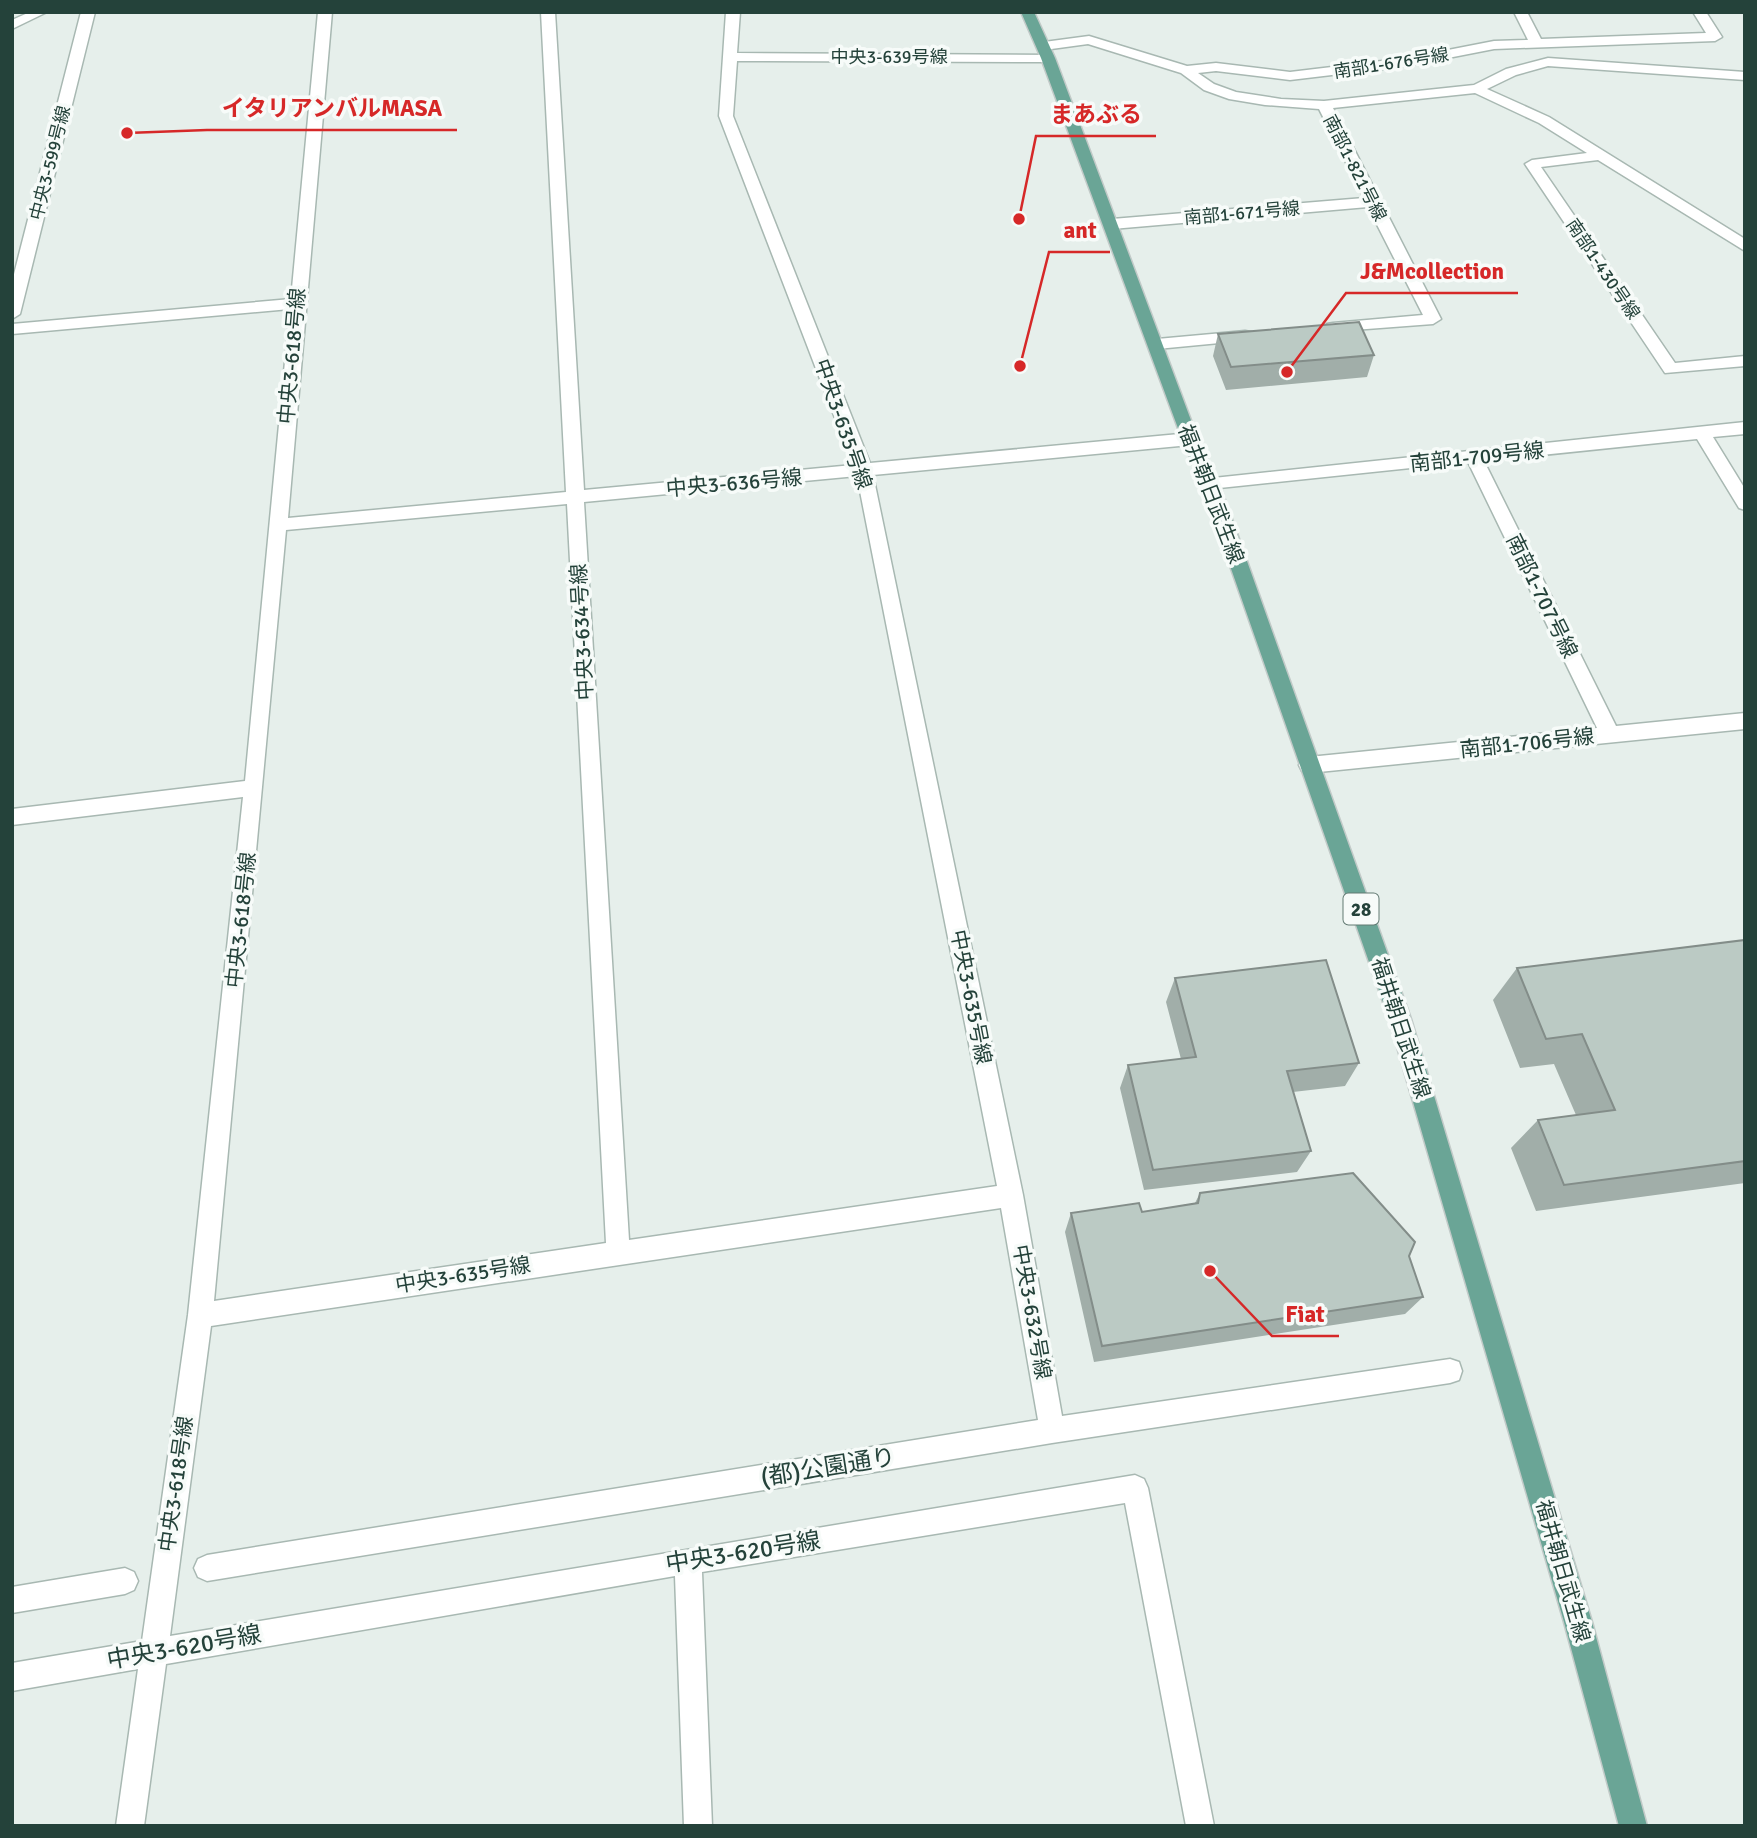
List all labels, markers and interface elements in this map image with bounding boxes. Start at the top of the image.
street label: 南部1-676号線 [1332,43,1450,83]
street label: 中央3-639号線 [830,46,948,68]
callout: イタリアンバルMASA [207,86,457,130]
callout: まあぶる [1036,92,1156,136]
text: イタリアンバルMASA [222,94,443,123]
text: まあぶる [1050,100,1142,129]
street label: 中央3-599号線 [25,103,75,223]
street label: 南部1-821号線 [1319,111,1391,225]
street label: 南部1-671号線 [1183,197,1301,229]
callout: ant [1049,208,1110,252]
street label: 南部1-430号線 [1561,215,1645,323]
text: ant [1064,216,1097,245]
callout: J&Mcollection [1346,249,1518,293]
text: J&Mcollection [1360,257,1504,286]
street label: 中央3-618号線 [273,287,311,425]
street label: 中央3-635号線 [808,355,878,493]
street label: 福井朝日武生線 [1173,421,1249,567]
street label: 南部1-709号線 [1409,437,1545,477]
street label: 中央3-636号線 [665,464,803,502]
street label: 南部1-707号線 [1501,530,1583,662]
street label: 中央3-634号線 [565,563,599,701]
street label: 南部1-706号線 [1459,723,1595,763]
street label: 中央3-618号線 [221,851,261,989]
road number: 28 [1344,894,1378,925]
street label: 中央3-635号線 [945,927,997,1067]
street label: 福井朝日武生線 [1366,954,1436,1102]
street label: 中央3-632号線 [1007,1242,1057,1382]
street label: 中央3-635号線 [393,1251,533,1299]
callout: Fiat [1272,1292,1339,1336]
text: Fiat [1285,1300,1325,1329]
street label: 中央3-618号線 [154,1414,198,1554]
street label: (都)公園通り [759,1442,897,1492]
street label: 福井朝日武生線 [1530,1497,1596,1645]
street label: 中央3-620号線 [663,1525,823,1579]
street label: 中央3-620号線 [104,1619,264,1675]

